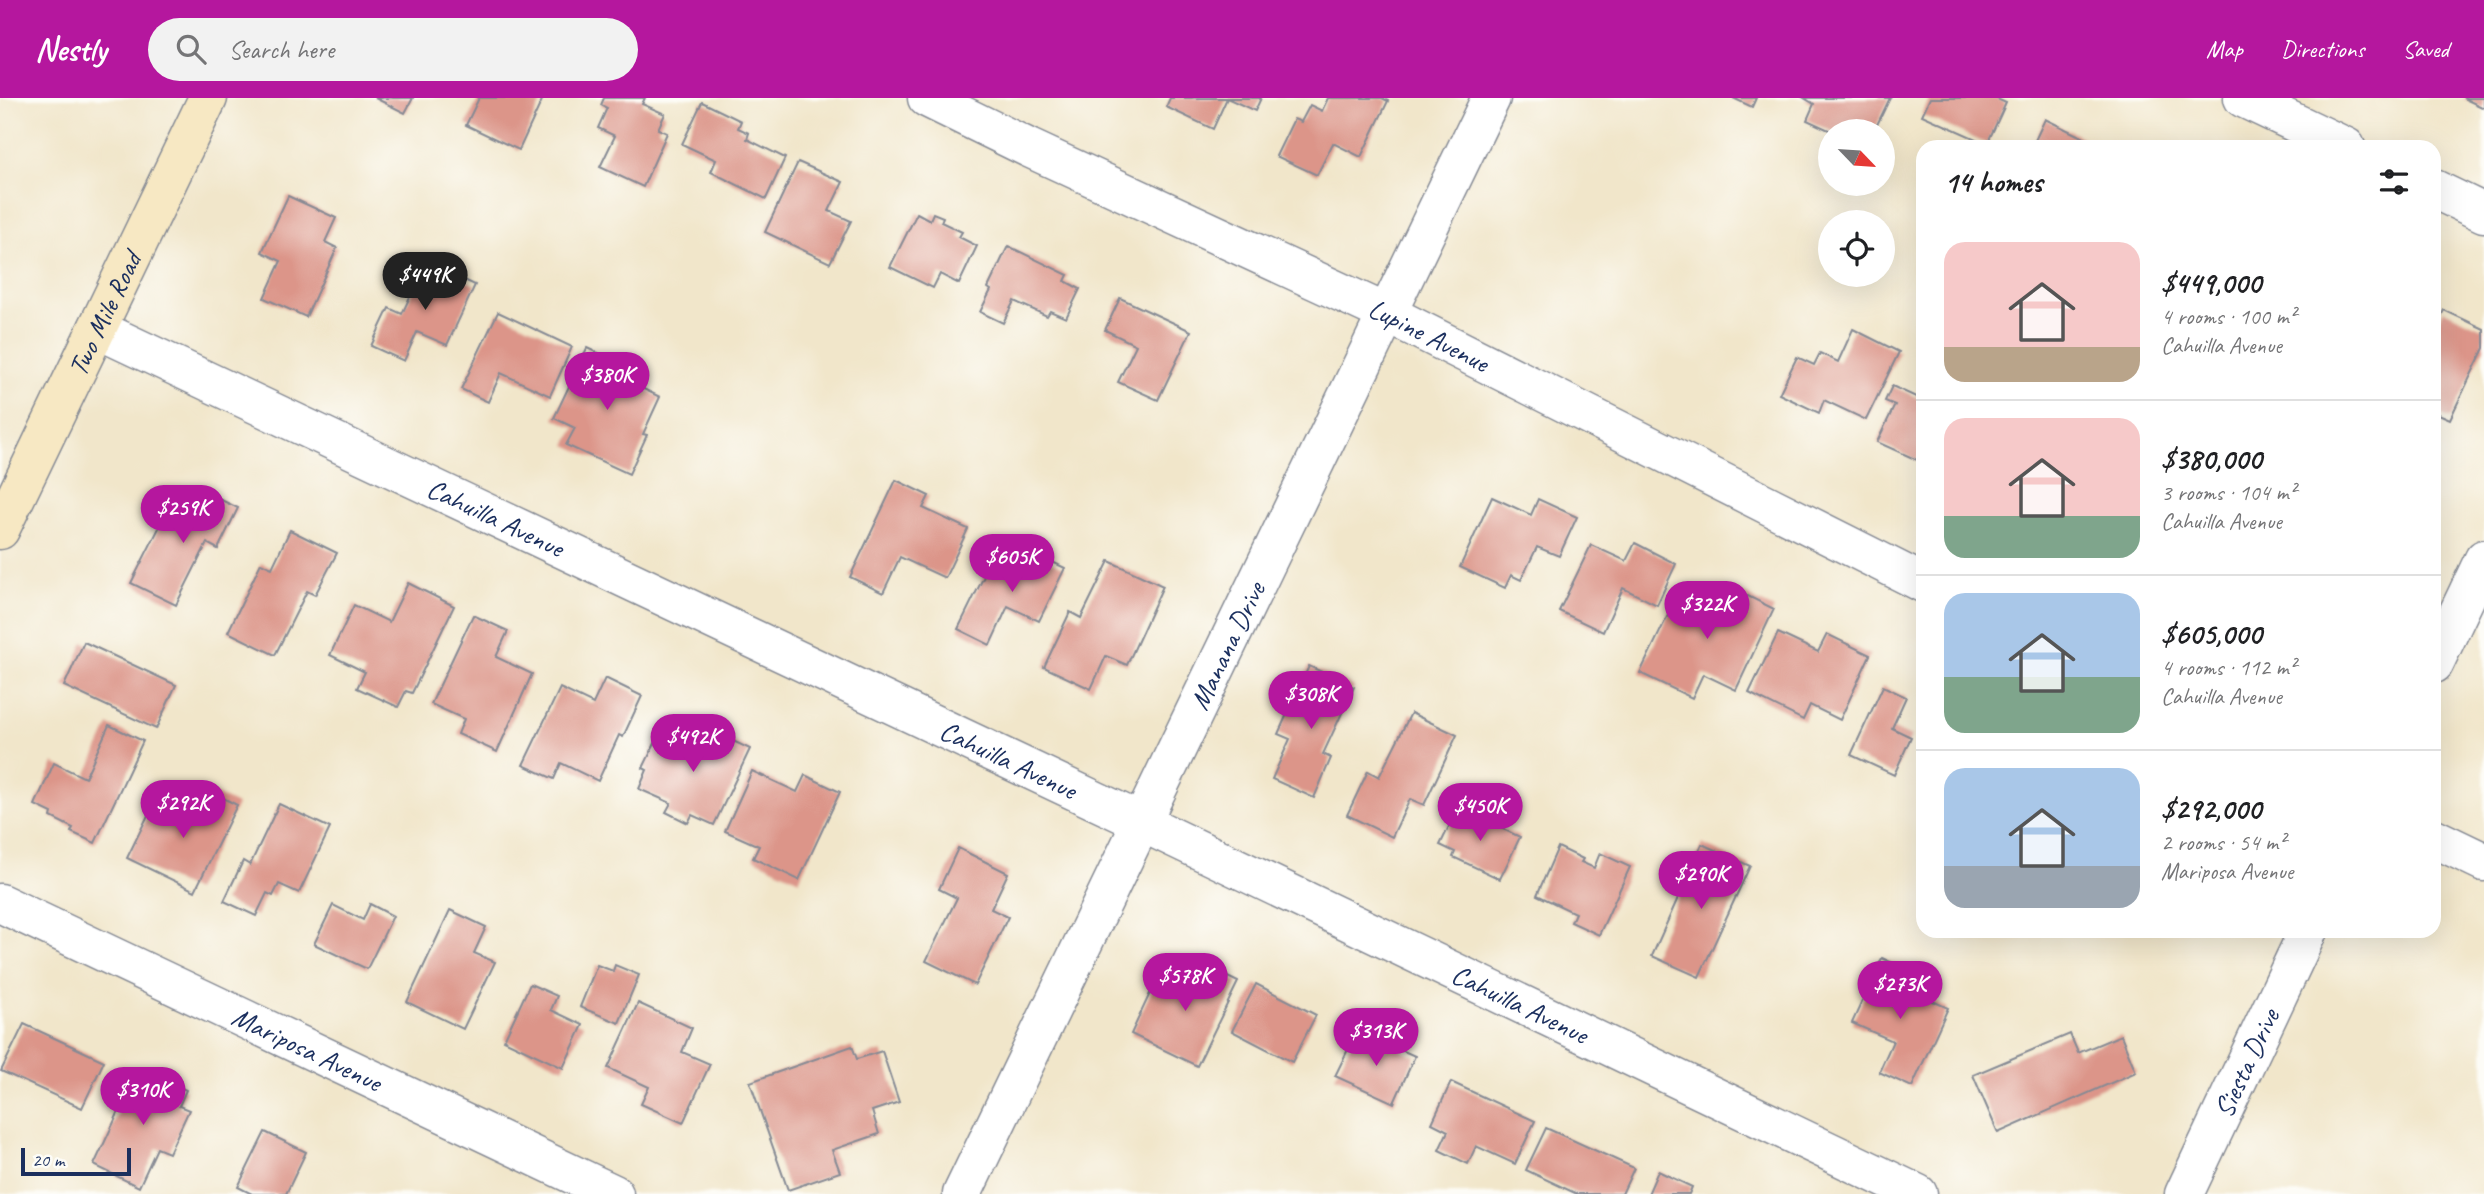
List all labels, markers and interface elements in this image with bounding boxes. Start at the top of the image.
search box [148,18,638,81]
text: Nestly [35,28,106,70]
icon: search [172,30,210,68]
text: Search here [228,33,334,66]
text: Map [2206,34,2243,64]
text: Directions [2281,34,2364,64]
text: Saved [2402,34,2449,64]
north arrow [1818,119,1895,196]
map controls [1818,119,1895,287]
text: 14 homes [1944,163,2042,201]
icon: filters [2375,163,2413,201]
button: locate [1818,210,1895,287]
street label: Two Mile Road [59,243,150,381]
pin: $449K [376,252,474,312]
text: $449K [399,260,451,289]
text: $449,000 [2161,264,2261,302]
icon: home [2000,270,2084,354]
street label: Lupine Avenue [1363,290,1497,380]
text: 4 rooms · 100 m² [2161,302,2296,331]
text: Cahuilla Avenue [2161,331,2282,360]
pin: $380K [558,352,656,412]
text: $380K [580,360,634,389]
text: $380,000 [2161,440,2261,478]
icon: home [2000,446,2084,530]
street label: Cahuilla Avenue [422,470,571,565]
text: 3 rooms · 104 m² [2161,478,2296,507]
pin: $259K [134,486,232,545]
text: $259K [157,493,209,522]
text: Cahuilla Avenue [2161,507,2282,536]
pin: $605K [963,534,1061,594]
text: $605K [985,542,1039,571]
street label: Manana Drive [1181,574,1273,715]
pin: $322K [1658,582,1756,641]
text: $322K [1680,589,1734,618]
text: $605,000 [2161,615,2262,653]
icon: home [2000,621,2084,705]
text: 4 rooms · 112 m² [2161,653,2296,682]
pin: $308K [1262,672,1360,731]
text: $308K [1284,679,1338,708]
text: Cahuilla Avenue [2161,682,2282,711]
street label: Cahuilla Avenue [935,712,1084,807]
pin: $492K [644,714,742,774]
text: $492K [667,722,719,751]
pin: $292K [134,780,232,840]
pin: $450K [1431,784,1529,843]
text: $292K [157,788,209,817]
text: $292,000 [2161,790,2261,828]
text: $450K [1454,791,1506,820]
icon: home [2000,796,2084,880]
text: 2 rooms · 54 m² [2161,828,2285,857]
pin: $290K [1652,852,1750,911]
text: Mariposa Avenue [2161,857,2293,886]
text: $290K [1675,859,1727,888]
pin: $578K [1136,954,1234,1013]
street label: Cahuilla Avenue [1446,956,1596,1052]
text: $578K [1159,961,1211,990]
pin: $273K [1851,962,1949,1021]
text: $273K [1874,969,1927,998]
street label: Mariposa Avenue [227,998,389,1100]
street label: Siesta Drive [2205,1001,2287,1123]
pin: $313K [1327,1009,1425,1068]
text: $313K [1349,1016,1403,1045]
pin: $310K [94,1068,192,1127]
text: $310K [116,1075,170,1104]
scale bar [21,1145,131,1177]
text: 20 m [32,1148,64,1172]

